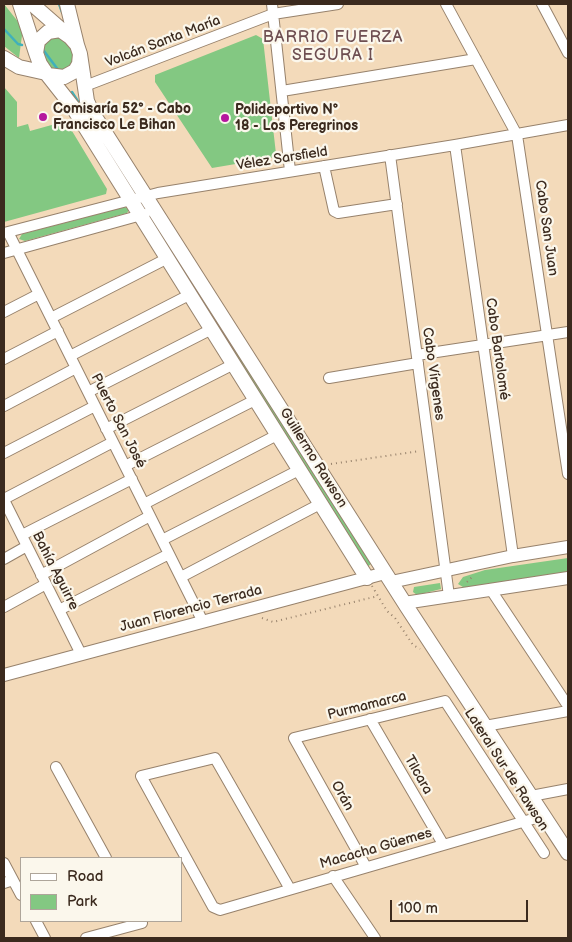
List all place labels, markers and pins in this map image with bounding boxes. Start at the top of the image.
place label: Comisaría 52° - Cabo Francisco Le Bihan [53,101,191,134]
place label: Polideportivo N° 18 - Los Peregrinos [235,102,358,134]
marker: Comisaría 52° - Cabo Francisco Le Bihan [37,111,49,123]
marker: Polideportivo N° 18 - Los Peregrinos [219,112,231,124]

